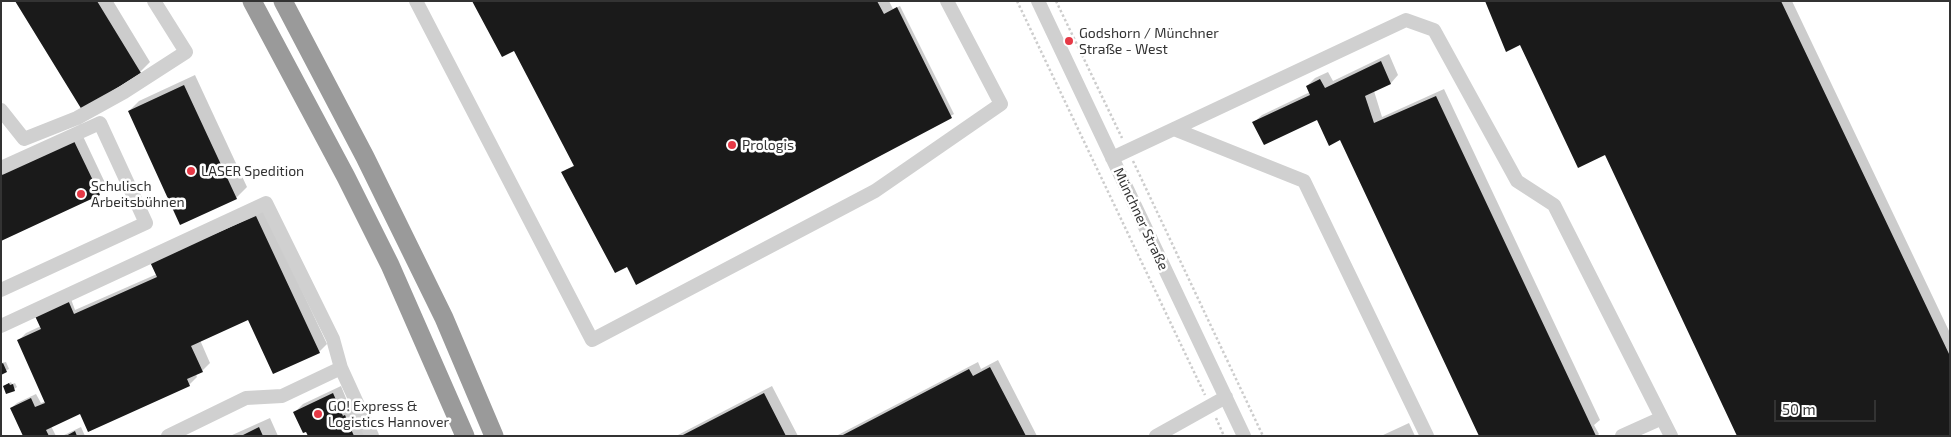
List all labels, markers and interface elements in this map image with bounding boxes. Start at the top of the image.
place label: Godshorn / Münchner Straße - West [1079,25,1219,58]
marker: Godshorn / Münchner Straße - West [1063,35,1075,47]
place label: Prologis [742,137,794,153]
marker: Prologis [726,139,738,151]
place label: LASER Spedition [201,163,304,179]
marker: LASER Spedition [185,165,197,177]
street label: Münchner Straße [1110,165,1172,273]
place label: Schulisch Arbeitsbühnen [91,178,185,210]
marker: Schulisch Arbeitsbühnen [75,188,87,200]
scale bar [1776,390,1878,422]
place label: GO! Express & Logistics Hannover [328,398,449,431]
text: 50 m [1782,400,1816,418]
marker: GO! Express & Logistics Hannover [312,408,324,420]

